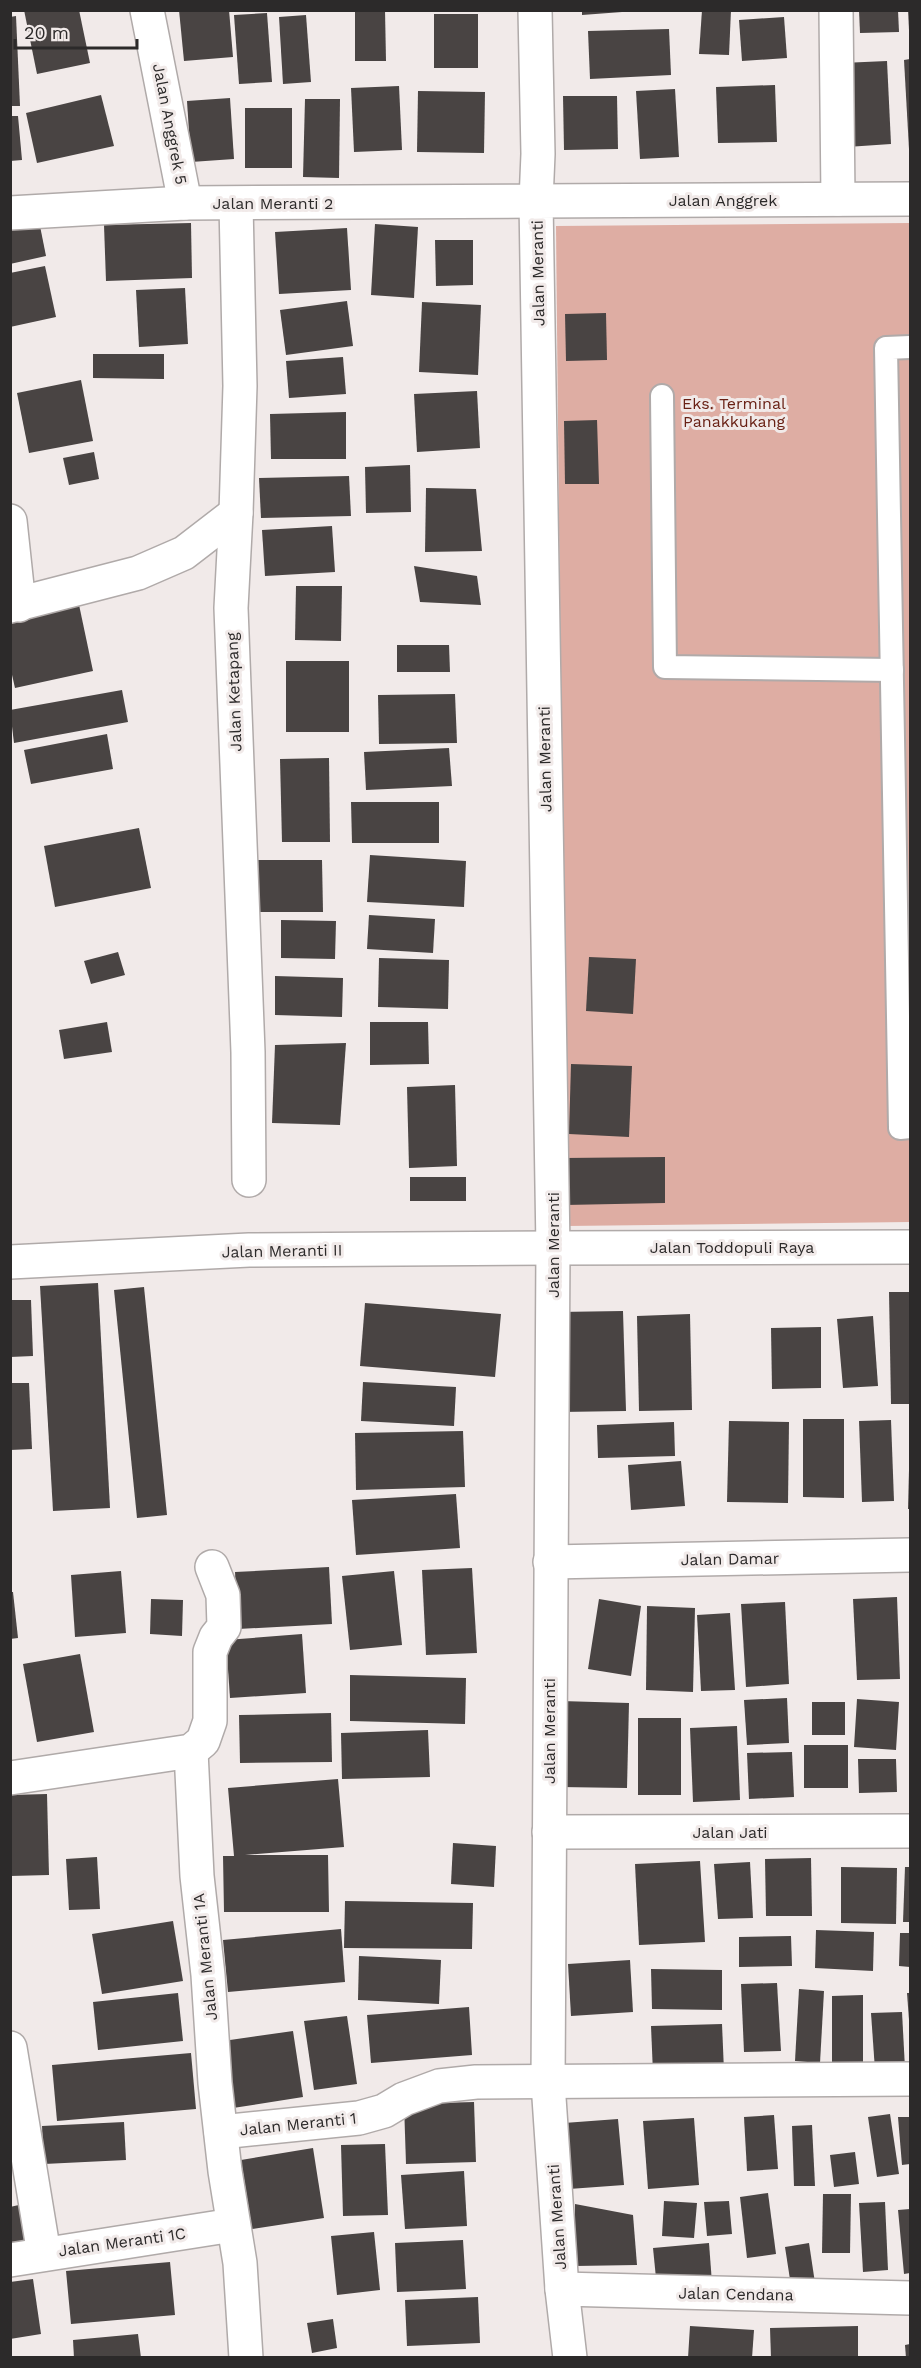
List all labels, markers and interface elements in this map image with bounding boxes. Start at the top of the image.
scale bar [15,12,136,50]
text: 20 m [24,22,69,43]
street label: Jalan Anggrek 5 [149,62,191,186]
street label: Jalan Anggrek [669,191,777,210]
street label: Jalan Meranti 2 [213,194,333,213]
street label: Jalan Meranti [528,220,548,326]
park label: Eks. Terminal Panakkukang [682,394,786,431]
street label: Jalan Ketapang [222,632,246,752]
street label: Jalan Meranti [535,706,555,812]
street label: Jalan Meranti [544,1192,563,1298]
street label: Jalan Toddopuli Raya [650,1238,814,1257]
street label: Jalan Meranti II [221,1240,343,1262]
street label: Jalan Damar [681,1549,780,1569]
street label: Jalan Meranti [540,1678,559,1784]
street label: Jalan Jati [692,1823,768,1842]
street label: Jalan Meranti 1A [189,1892,221,2022]
street label: Jalan Meranti 1 [239,2108,357,2140]
street label: Jalan Meranti [544,2163,570,2271]
street label: Jalan Meranti 1C [57,2224,187,2260]
street label: Jalan Cendana [678,2283,794,2305]

